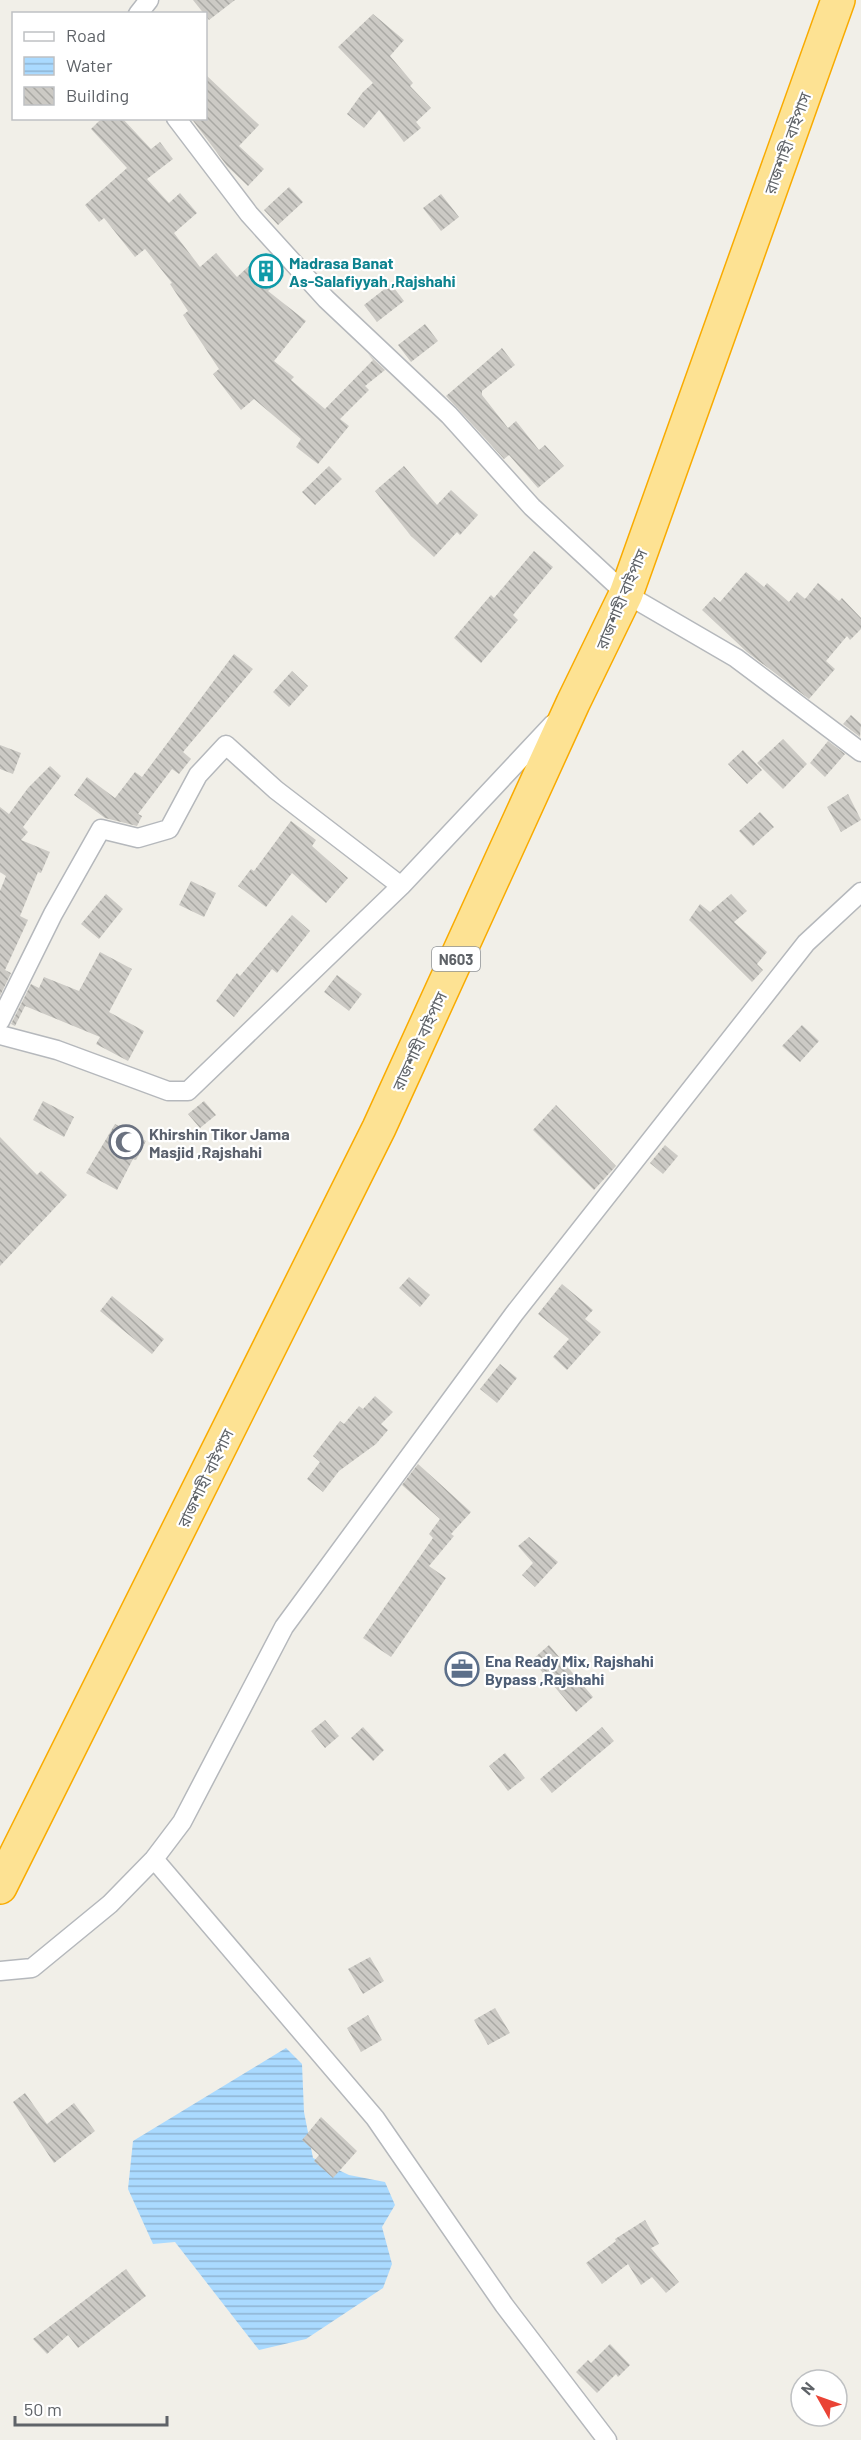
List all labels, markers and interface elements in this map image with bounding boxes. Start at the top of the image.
legend [12,12,207,120]
text: Road [66,24,106,46]
text: Water [66,54,113,76]
text: Building [66,84,129,106]
street label: রাজশাহী বাইপাস [759,89,815,197]
building icon: Madrasa Banat As-Salafiyyah ,Rajshahi [248,253,284,289]
place label: Madrasa Banat As-Salafiyyah ,Rajshahi [289,253,456,290]
street label: রাজশাহী বাইপাস [591,545,651,653]
road number: N603 [432,947,480,971]
street label: রাজশাহী বাইপাস [387,988,451,1094]
mosque icon: Khirshin Tikor Jama Masjid ,Rajshahi [108,1124,144,1160]
place label: Khirshin Tikor Jama Masjid ,Rajshahi [149,1124,290,1161]
street label: রাজশাহী বাইপাস [173,1425,237,1531]
office icon: Ena Ready Mix, Rajshahi Bypass ,Rajshahi [444,1651,480,1687]
place label: Ena Ready Mix, Rajshahi Bypass ,Rajshahi [485,1651,654,1688]
north arrow [789,2368,849,2428]
text: N [796,2378,818,2398]
scale bar [15,2389,166,2427]
text: 50 m [24,2398,62,2420]

